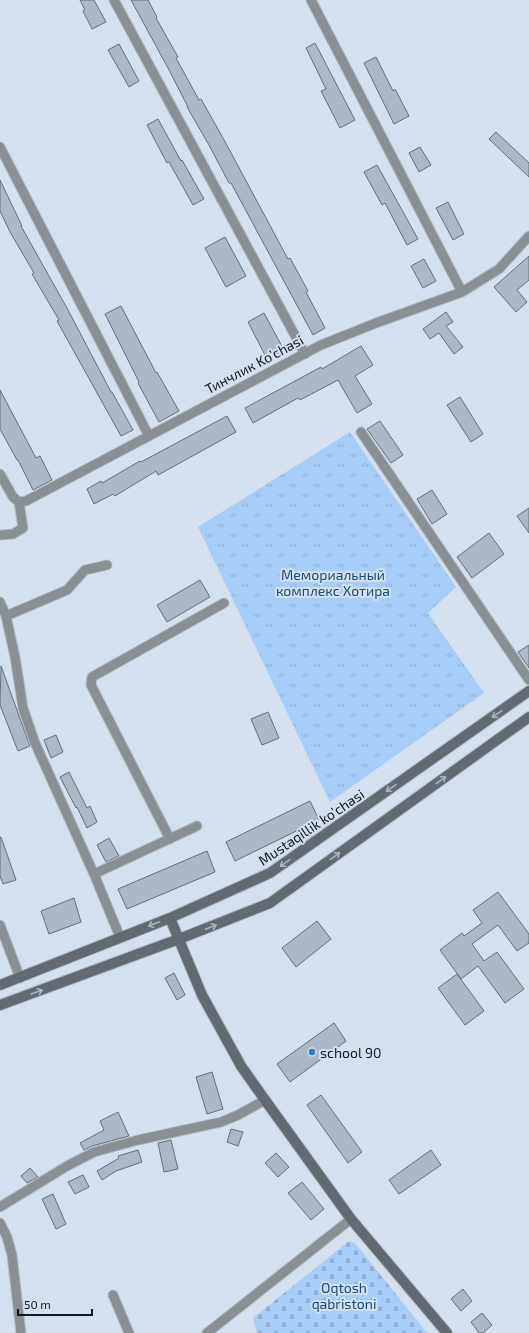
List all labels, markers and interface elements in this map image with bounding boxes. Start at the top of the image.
street label: Тинчлик Ko’chasi [202,331,306,397]
park label: Мемориальный комплекс Хотира [276,566,390,599]
one-way arrow [492,709,503,718]
one-way arrow [435,776,446,784]
one-way arrow [386,784,397,792]
street label: Mustaqillik ko’chasi [255,785,367,869]
one-way arrow [329,852,340,860]
one-way arrow [279,859,290,867]
one-way arrow [149,921,161,929]
one-way arrow [204,922,216,930]
one-way arrow [30,987,42,995]
place label: school 90 [320,1044,381,1061]
marker: school 90 [307,1047,317,1057]
park label: Oqtosh qabristoni [312,1279,376,1312]
scale bar [18,1291,92,1317]
text: 50 m [24,1297,51,1311]

